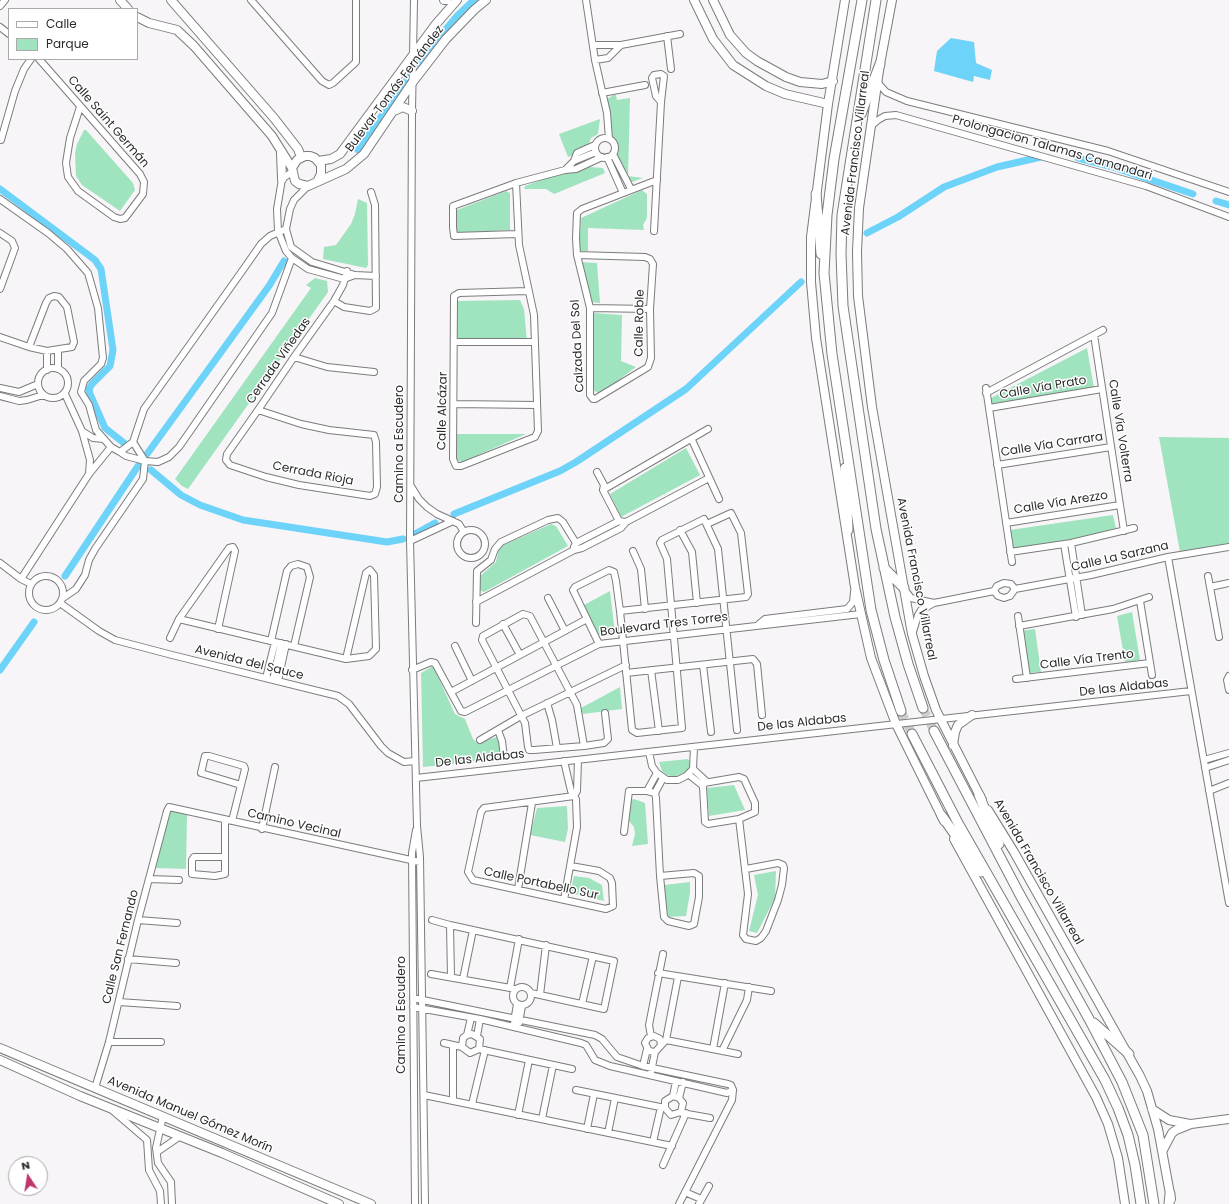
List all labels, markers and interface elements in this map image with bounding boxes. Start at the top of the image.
legend [8,8,138,60]
text: Calle [46,15,77,32]
street label: Bulevar Tomás Fernández [343,23,447,155]
text: Parque [46,35,89,52]
street label: Avenida Francisco Villarreal [839,70,873,236]
street label: Calle Saint Germán [64,73,152,171]
street label: Prolongacion Talamas Camandari [950,113,1154,183]
street label: Calle Roble [632,289,648,357]
street label: Calzada Del Sol [568,299,588,393]
street label: Cerrada Viñedas [244,315,314,407]
street label: Calle Alcázar [435,372,451,450]
street label: Calle Vía Prato [998,373,1088,403]
street label: Calle Vía Volterra [1105,379,1135,483]
street label: Camino a Escudero [393,385,407,503]
street label: Calle Vía Carrara [1000,430,1104,460]
street label: Cerrada Rioja [271,459,355,489]
street label: Calle Vía Arezzo [1013,488,1109,518]
street label: Avenida Francisco Villarreal [893,496,939,662]
street label: Calle La Sarzana [1070,539,1170,575]
street label: Boulevard Tres Torres [599,610,729,640]
street label: Avenida del Sauce [193,643,305,683]
street label: Calle Vía Trento [1039,647,1135,673]
street label: De las Aldabas [1079,676,1169,700]
street label: De las Aldabas [757,711,847,735]
street label: De las Aldabas [435,747,525,771]
street label: Avenida Francisco Villarreal [990,797,1086,947]
street label: Camino Vecinal [246,806,342,842]
street label: Calle Portabello Sur [482,865,600,903]
street label: Calle San Fernando [100,888,142,1006]
street label: Camino a Escudero [395,956,409,1074]
street label: Avenida Manuel Gómez Morín [105,1074,275,1156]
north arrow [8,1156,48,1196]
text: N [20,1157,31,1174]

